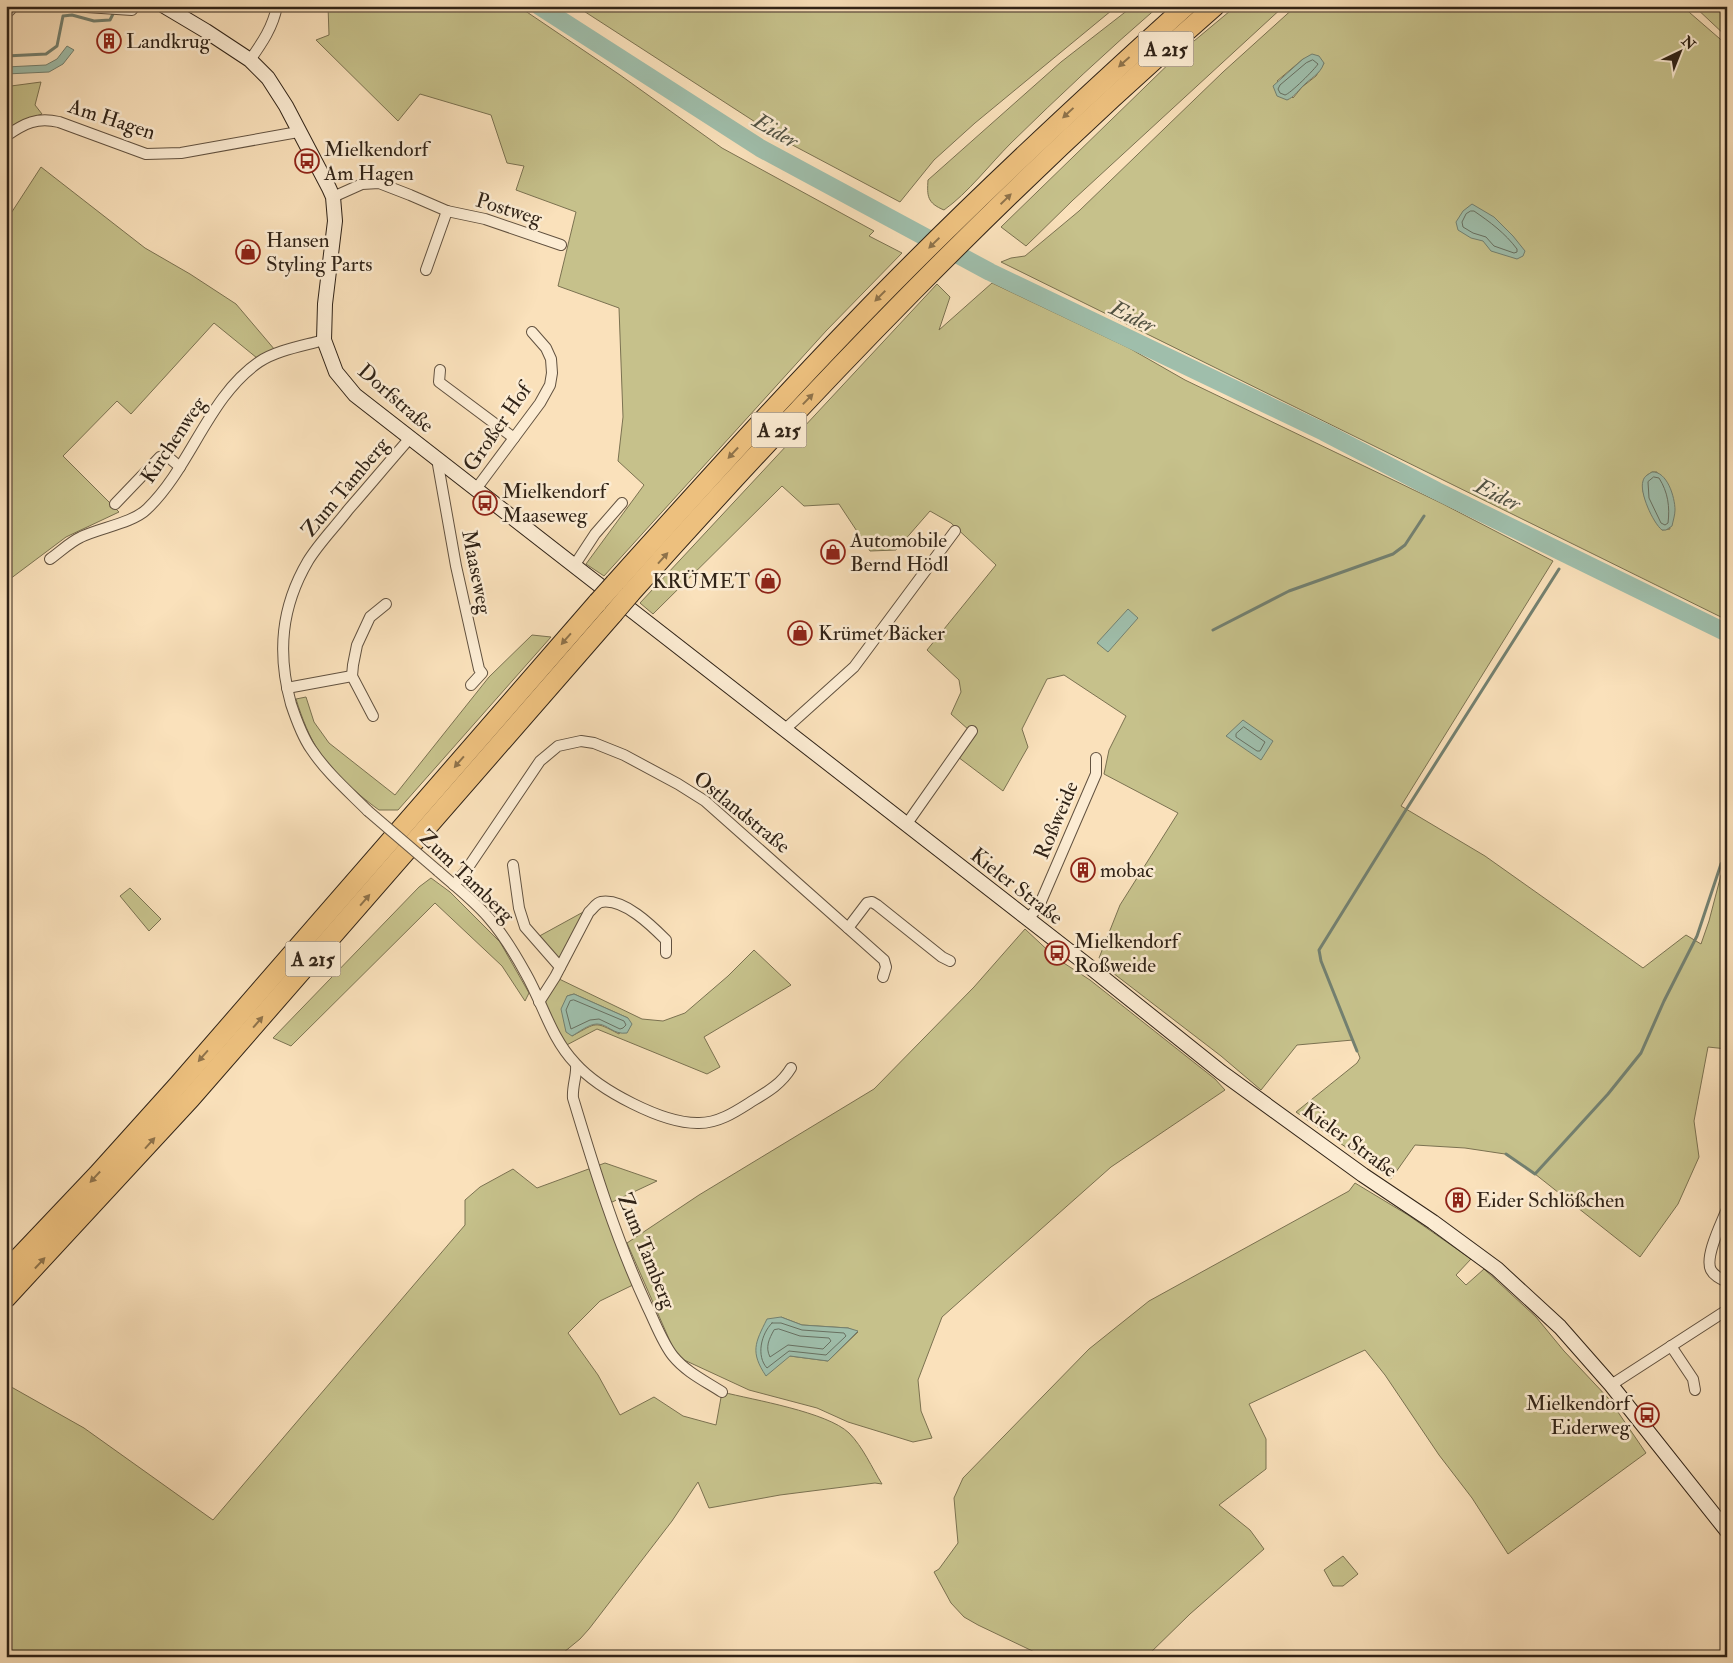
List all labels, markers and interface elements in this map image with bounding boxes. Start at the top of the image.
building icon: Landkrug [96,28,122,54]
place label: Landkrug [126,28,211,55]
north arrow [1656,28,1706,78]
road number: A 215 [1138,32,1194,66]
text: N [1677,32,1699,54]
one-way arrow [1118,56,1130,68]
street label: Am Hagen [64,92,159,146]
water label: Eider [746,106,805,156]
one-way arrow [1063,107,1075,119]
place label: Mielkendorf Am Hagen [323,136,432,187]
bus stop icon: Mielkendorf Am Hagen [294,148,320,174]
street label: Postweg [473,187,546,232]
one-way arrow [1000,193,1012,205]
place label: Hansen Styling Parts [266,227,372,278]
one-way arrow [928,237,940,249]
shop icon: Hansen Styling Parts [235,239,261,265]
one-way arrow [875,290,887,302]
water label: Eider [1103,293,1162,341]
street label: Dorfstraße [352,358,440,439]
street label: Großer Hof [457,375,539,477]
street label: Kirchenweg [135,391,213,489]
one-way arrow [802,393,814,405]
road number: A 215 [752,412,806,448]
street label: Zum Tamberg [296,431,396,543]
one-way arrow [727,446,739,458]
water label: Eider [1468,471,1527,519]
place label: Mielkendorf Maaseweg [502,478,610,529]
bus stop icon: Mielkendorf Maaseweg [472,490,498,516]
place label: Automobile Bernd Hödl [849,527,949,578]
street label: Maaseweg [455,528,498,617]
shop icon: Automobile Bernd Hödl [820,539,846,565]
one-way arrow [657,552,669,564]
place label: KRÜMET [652,568,750,595]
shop icon: KRÜMET [755,568,781,594]
shop icon: Krümet Bäcker [787,620,813,646]
place label: Krümet Bäcker [818,620,945,647]
one-way arrow [561,633,572,645]
one-way arrow [454,755,465,768]
street label: Ostlandstraße [688,765,796,860]
street label: Roßweide [1028,777,1085,863]
street label: Zum Tamberg [413,824,521,929]
street label: Kieler Straße [965,842,1069,931]
building icon: mobac [1070,857,1096,883]
place label: mobac [1100,857,1154,884]
one-way arrow [359,894,371,906]
place label: Mielkendorf Roßweide [1074,928,1182,979]
bus stop icon: Mielkendorf Roßweide [1044,940,1070,966]
road number: A 215 [286,942,340,976]
one-way arrow [252,1017,264,1029]
one-way arrow [198,1049,209,1062]
street label: Kieler Straße [1297,1097,1402,1184]
one-way arrow [144,1138,156,1150]
one-way arrow [89,1170,101,1182]
building icon: Eider Schlößchen [1445,1187,1471,1213]
place label: Eider Schlößchen [1476,1187,1625,1214]
street label: Zum Tamberg [611,1189,682,1314]
one-way arrow [34,1257,46,1269]
place label: Mielkendorf Eiderweg [1526,1390,1633,1441]
bus stop icon: Mielkendorf Eiderweg [1634,1402,1660,1428]

